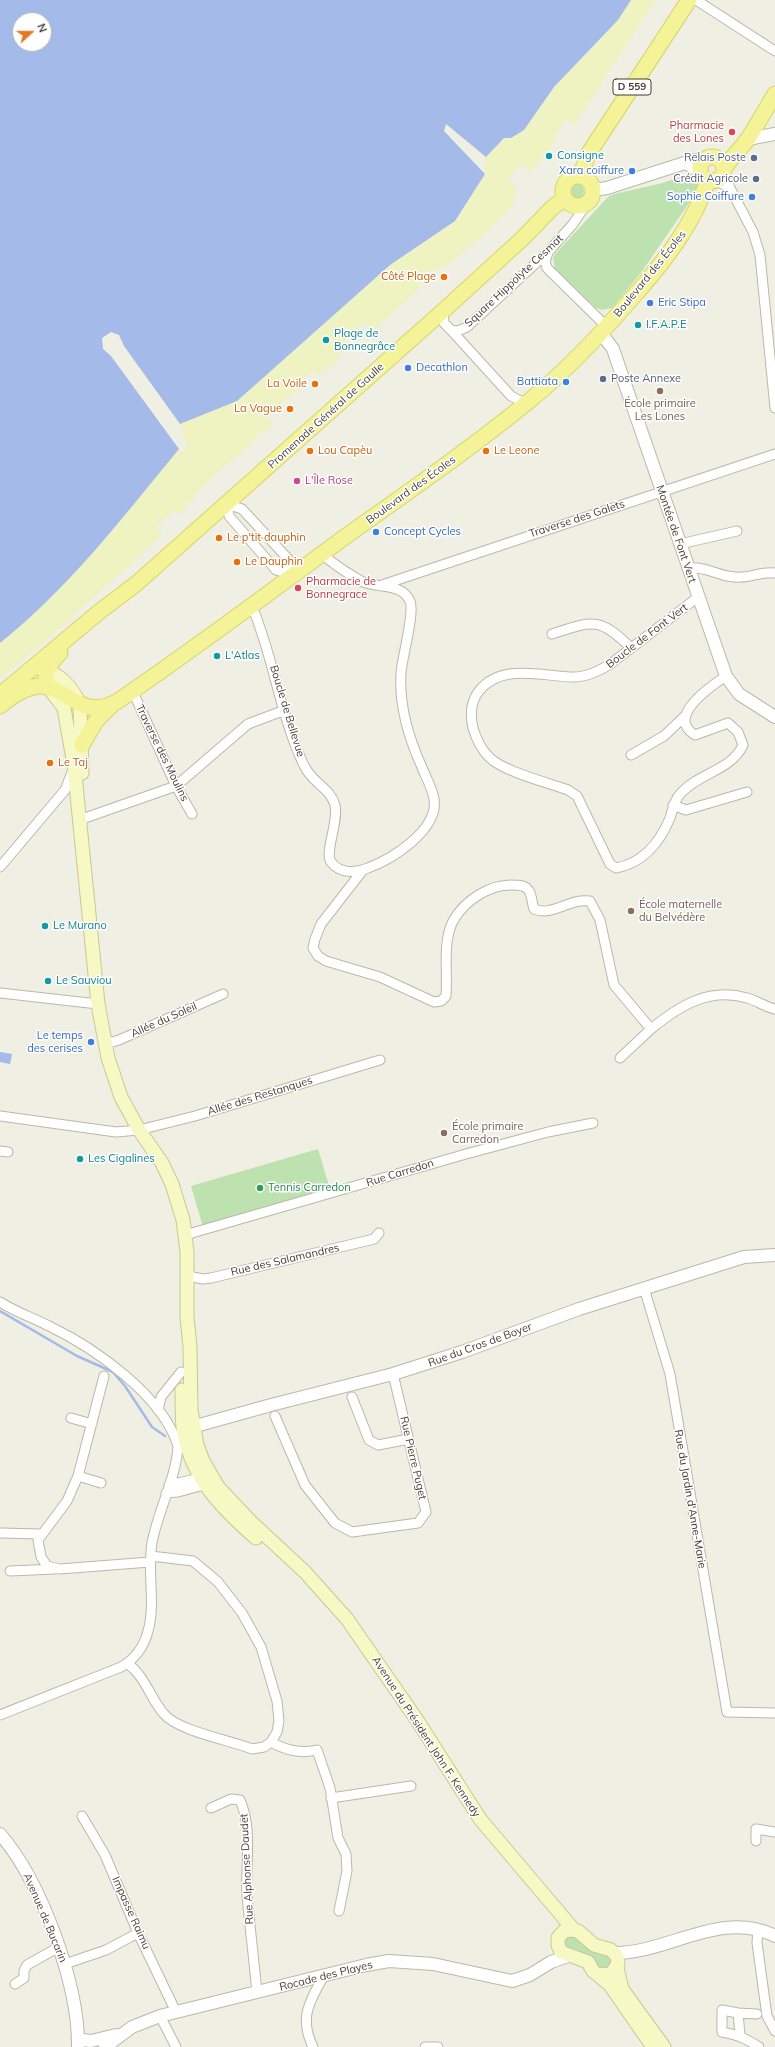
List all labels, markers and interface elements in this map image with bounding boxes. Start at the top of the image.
north arrow [12,12,52,52]
text: N [34,22,50,34]
road number: D 559 [613,79,651,95]
place label: Pharmacie des Lones [669,119,724,145]
marker: Pharmacie des Lones [727,127,737,137]
place label: Consigne [557,149,604,163]
marker: Consigne [544,151,554,161]
place label: Relais Poste [684,151,746,165]
marker: Relais Poste [749,153,759,163]
place label: Xara coiffure [559,164,624,178]
marker: Xara coiffure [627,166,637,176]
place label: Crédit Agricole [673,172,748,186]
marker: Crédit Agricole [751,174,761,184]
place label: Sophie Coiffure [667,190,744,204]
marker: Sophie Coiffure [747,192,757,202]
street label: Boulevard des Écoles [611,228,689,320]
street label: Square Hippolyte Cesmat [462,232,566,330]
place label: Côté Plage [381,270,436,284]
marker: Côté Plage [439,272,449,282]
place label: Eric Stipa [658,296,706,310]
marker: Eric Stipa [645,298,655,308]
place label: I.F.A.P.E [646,318,686,332]
marker: I.F.A.P.E [633,320,643,330]
place label: Plage de Bonnegrâce [334,327,395,353]
marker: Plage de Bonnegrâce [321,335,331,345]
street label: Promenade Général de Gaulle [265,360,387,472]
place label: Decathlon [416,361,468,375]
marker: Decathlon [403,363,413,373]
place label: Poste Annexe [611,372,681,386]
marker: Poste Annexe [598,374,608,384]
place label: Battiata [517,375,558,389]
place label: La Voile [267,377,307,391]
marker: Battiata [561,377,571,387]
marker: La Voile [310,379,320,389]
marker: École primaire Les Lones [655,386,665,396]
place label: École primaire Les Lones [624,397,696,423]
place label: La Vague [234,402,282,416]
marker: La Vague [285,404,295,414]
place label: Lou Capèu [318,444,372,458]
place label: Le Leone [494,444,539,458]
marker: Lou Capèu [305,446,315,456]
marker: Le Leone [481,446,491,456]
street label: Boulevard des Écoles [364,453,458,527]
place label: L'Île Rose [305,474,353,488]
marker: L'Île Rose [292,476,302,486]
street label: Montée de Font Vert [653,483,699,585]
street label: Traverse des Galets [528,497,626,541]
place label: Concept Cycles [384,525,461,539]
marker: Concept Cycles [371,527,381,537]
place label: Le p'tit dauphin [227,531,306,545]
marker: Le p'tit dauphin [214,533,224,543]
place label: Le Dauphin [245,555,303,569]
marker: Le Dauphin [232,557,242,567]
place label: Pharmacie de Bonnegrace [306,575,376,601]
marker: Pharmacie de Bonnegrace [293,583,303,593]
street label: Boucle de Font Vert [603,601,691,671]
place label: L'Atlas [225,649,260,663]
marker: L'Atlas [212,651,222,661]
street label: Boucle de Bellevue [267,664,307,758]
street label: Traverse des Moulins [133,702,191,804]
place label: Le Taj [58,756,88,770]
marker: Le Taj [45,758,55,768]
place label: École maternelle du Belvédère [639,898,722,924]
marker: École maternelle du Belvédère [626,906,636,916]
place label: Le Murano [53,919,107,933]
marker: Le Murano [40,921,50,931]
place label: Le Sauviou [56,974,112,988]
marker: Le Sauviou [43,976,53,986]
street label: Allée du Soleil [129,1000,199,1040]
place label: Le temps des cerises [27,1029,83,1055]
marker: Le temps des cerises [86,1037,96,1047]
street label: Allée des Restanques [206,1074,314,1118]
place label: École primaire Carredon [452,1120,524,1146]
marker: École primaire Carredon [439,1128,449,1138]
place label: Les Cigalines [88,1152,155,1166]
marker: Les Cigalines [75,1154,85,1164]
street label: Rue Carredon [365,1156,435,1190]
place label: Tennis Carredon [268,1181,351,1195]
marker: Tennis Carredon [255,1183,265,1193]
street label: Rue des Salamandres [229,1241,341,1279]
street label: Rue du Cros de Boyer [426,1320,534,1370]
street label: Rue Pierre Puget [397,1415,429,1501]
street label: Rue du Jardin d'Anne-Marie [671,1429,709,1569]
street label: Avenue du Président John F. Kennedy [369,1654,483,1820]
street label: Rue Alphonse Daudet [237,1813,257,1925]
street label: Avenue de Bucarin [20,1871,70,1965]
street label: Impasse Raimu [109,1875,153,1951]
street label: Rocade des Playes [278,1958,374,1994]

